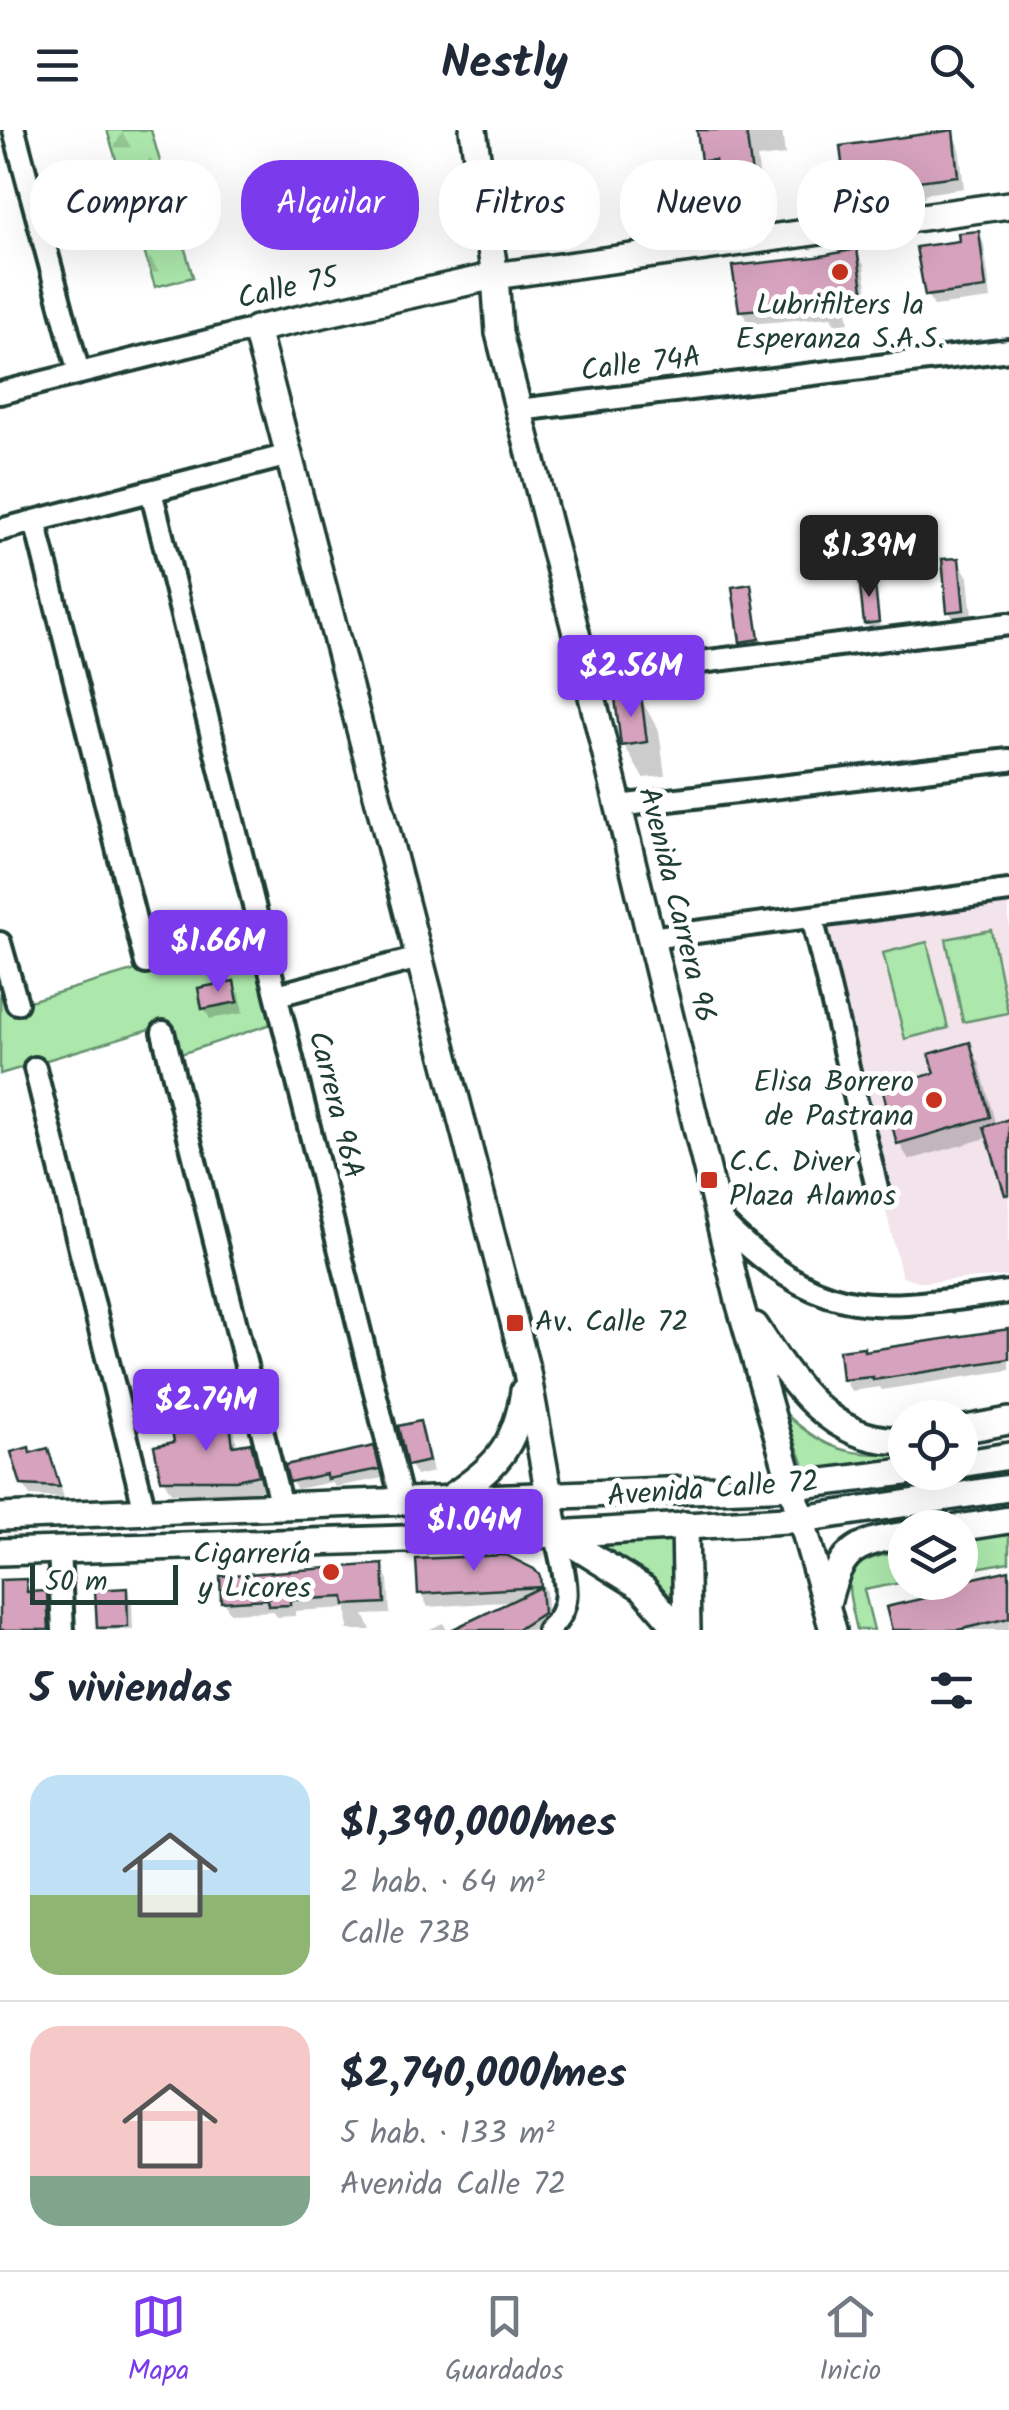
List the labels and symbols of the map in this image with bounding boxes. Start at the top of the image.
street label: Calle 75 [233,254,345,324]
marker: Lubrifilters la Esperanza S.A.S. [829,261,851,283]
place label: Lubrifilters la Esperanza S.A.S. [736,282,944,364]
street label: Calle 74A [578,334,704,396]
pin: $1.39M [788,515,950,600]
pin: $2.56M [550,635,712,720]
street label: Avenida Carrera 96 [624,782,728,1028]
pin: $1.66M [137,910,299,995]
street label: Carrera 96A [293,1026,377,1184]
place label: Elisa Borrero de Pastrana [754,1059,914,1141]
marker: Elisa Borrero de Pastrana [923,1089,945,1111]
place label: C.C. Diver Plaza Alamos [729,1139,896,1221]
marker: C.C. Diver Plaza Alamos [698,1169,720,1191]
place label: Av. Calle 72 [535,1299,689,1347]
marker: Av. Calle 72 [504,1312,526,1334]
pin: $2.74M [125,1369,287,1454]
street label: Avenida Calle 72 [606,1459,820,1521]
pin: $1.04M [393,1489,555,1574]
place label: Cigarrería y Licores [193,1531,311,1613]
scale bar [30,1560,178,1604]
marker: Cigarrería y Licores [320,1561,342,1583]

